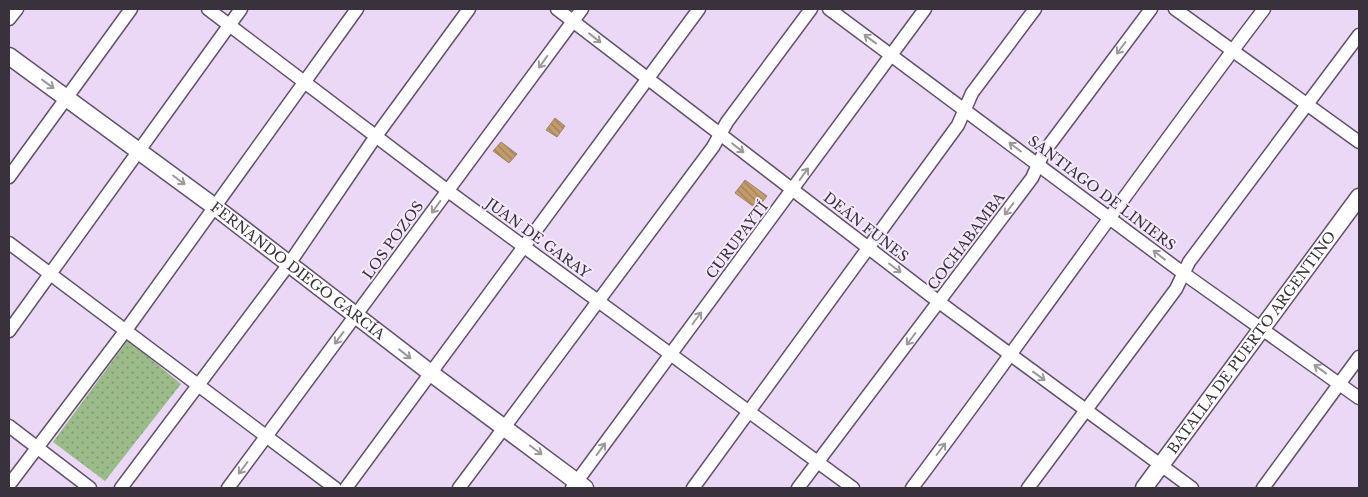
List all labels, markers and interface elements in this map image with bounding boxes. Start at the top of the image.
one-way arrow [589,33,602,44]
one-way arrow [864,34,877,45]
one-way arrow [1116,41,1127,54]
one-way arrow [537,55,548,68]
one-way arrow [41,79,55,89]
street label: SANTIAGO DE LINIERS [1025,132,1179,254]
one-way arrow [1009,141,1022,152]
one-way arrow [731,143,745,153]
one-way arrow [799,168,810,181]
one-way arrow [172,175,185,186]
street label: DEÁN FUNES [820,188,912,266]
street label: COCHABAMBA [923,189,1009,293]
street label: JUAN DE GARAY [481,193,594,282]
street label: LOS POZOS [359,197,427,283]
street label: FERNANDO DIEGO GARCÍA [207,198,389,344]
street label: CURUPAYTÍ [702,198,772,282]
one-way arrow [430,200,441,213]
one-way arrow [1004,202,1014,216]
street label: BATALLA DE PUERTO ARGENTINO [1163,228,1340,457]
one-way arrow [1153,249,1166,260]
one-way arrow [888,263,901,274]
one-way arrow [692,312,703,325]
one-way arrow [334,331,344,345]
one-way arrow [905,332,916,345]
one-way arrow [399,348,412,359]
one-way arrow [1313,364,1327,374]
one-way arrow [1032,371,1046,381]
one-way arrow [596,442,606,456]
one-way arrow [936,442,946,456]
one-way arrow [529,445,542,456]
one-way arrow [237,461,248,474]

